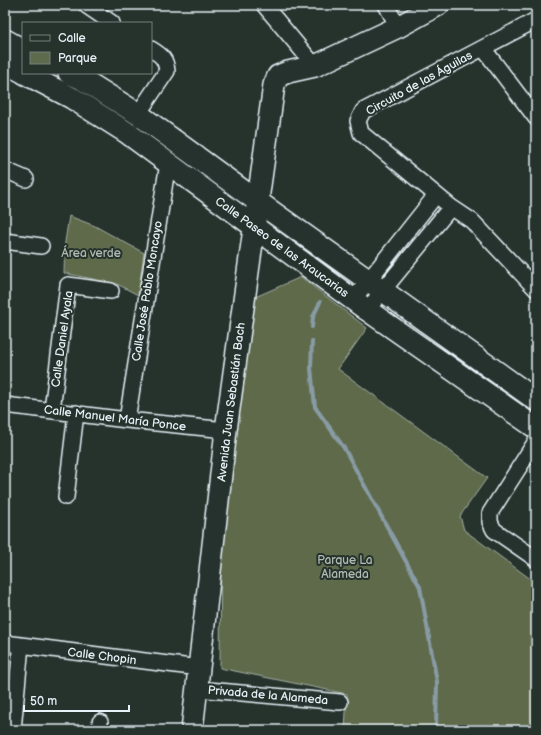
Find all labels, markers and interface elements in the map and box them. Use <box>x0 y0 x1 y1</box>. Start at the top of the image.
legend <box>22 22 152 74</box>
text: Calle <box>58 31 86 46</box>
street label: Circuito de las Águilas <box>362 46 475 119</box>
text: Parque <box>58 51 97 66</box>
street label: Calle Paseo de las Araucarias <box>212 194 352 301</box>
street label: Calle José Pablo Moncayo <box>129 220 166 362</box>
park label: Área verde <box>61 244 121 261</box>
street label: Calle Daniel Ayala <box>48 290 77 388</box>
street label: Avenida Juan Sebastián Bach <box>214 321 249 483</box>
street label: Calle Manuel María Ponce <box>43 402 187 435</box>
park label: Parque La Alameda <box>317 553 373 582</box>
street label: Calle Chopin <box>67 645 138 668</box>
street label: Privada de la Alameda <box>207 683 329 708</box>
scale bar <box>24 687 129 713</box>
text: 50 m <box>30 694 57 709</box>

